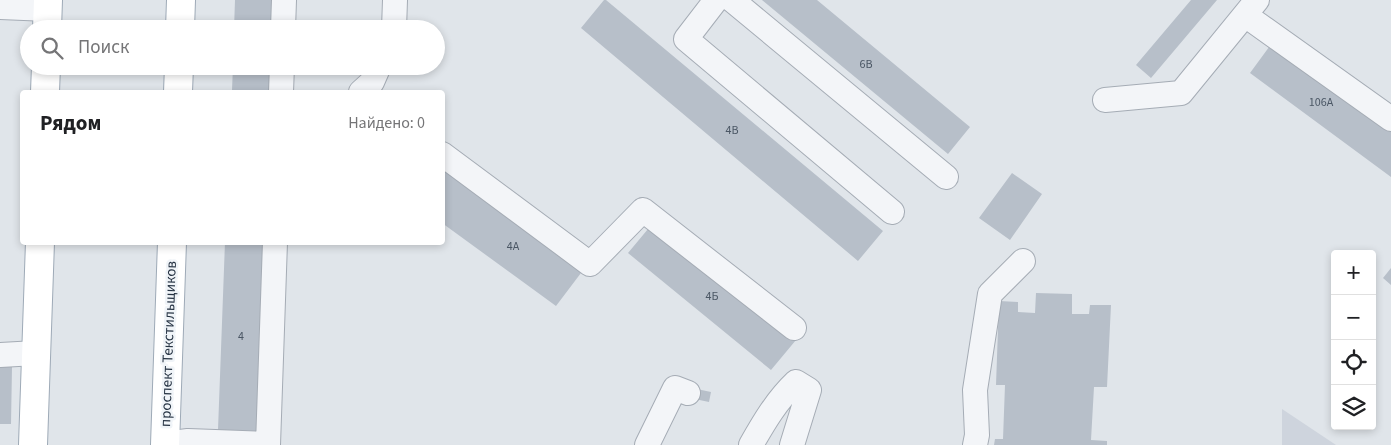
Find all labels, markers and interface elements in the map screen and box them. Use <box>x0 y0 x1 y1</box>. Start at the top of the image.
search box <box>20 20 445 75</box>
icon: search <box>38 34 66 62</box>
text: Поиск <box>78 34 129 61</box>
house number: 6В <box>859 56 873 73</box>
house number: 106А <box>1309 94 1334 111</box>
text: Рядом <box>40 108 101 138</box>
text: Найдено: 0 <box>348 112 425 134</box>
house number: 4В <box>725 122 739 139</box>
house number: 4А <box>507 238 520 255</box>
map controls <box>1331 250 1376 430</box>
button: + <box>1331 250 1376 295</box>
street label: проспект Текстильщиков <box>155 260 182 427</box>
house number: 4Б <box>706 288 718 305</box>
button: − <box>1331 295 1376 340</box>
house number: 4 <box>238 328 244 345</box>
button: locate <box>1331 340 1376 385</box>
button: layers <box>1331 385 1376 430</box>

